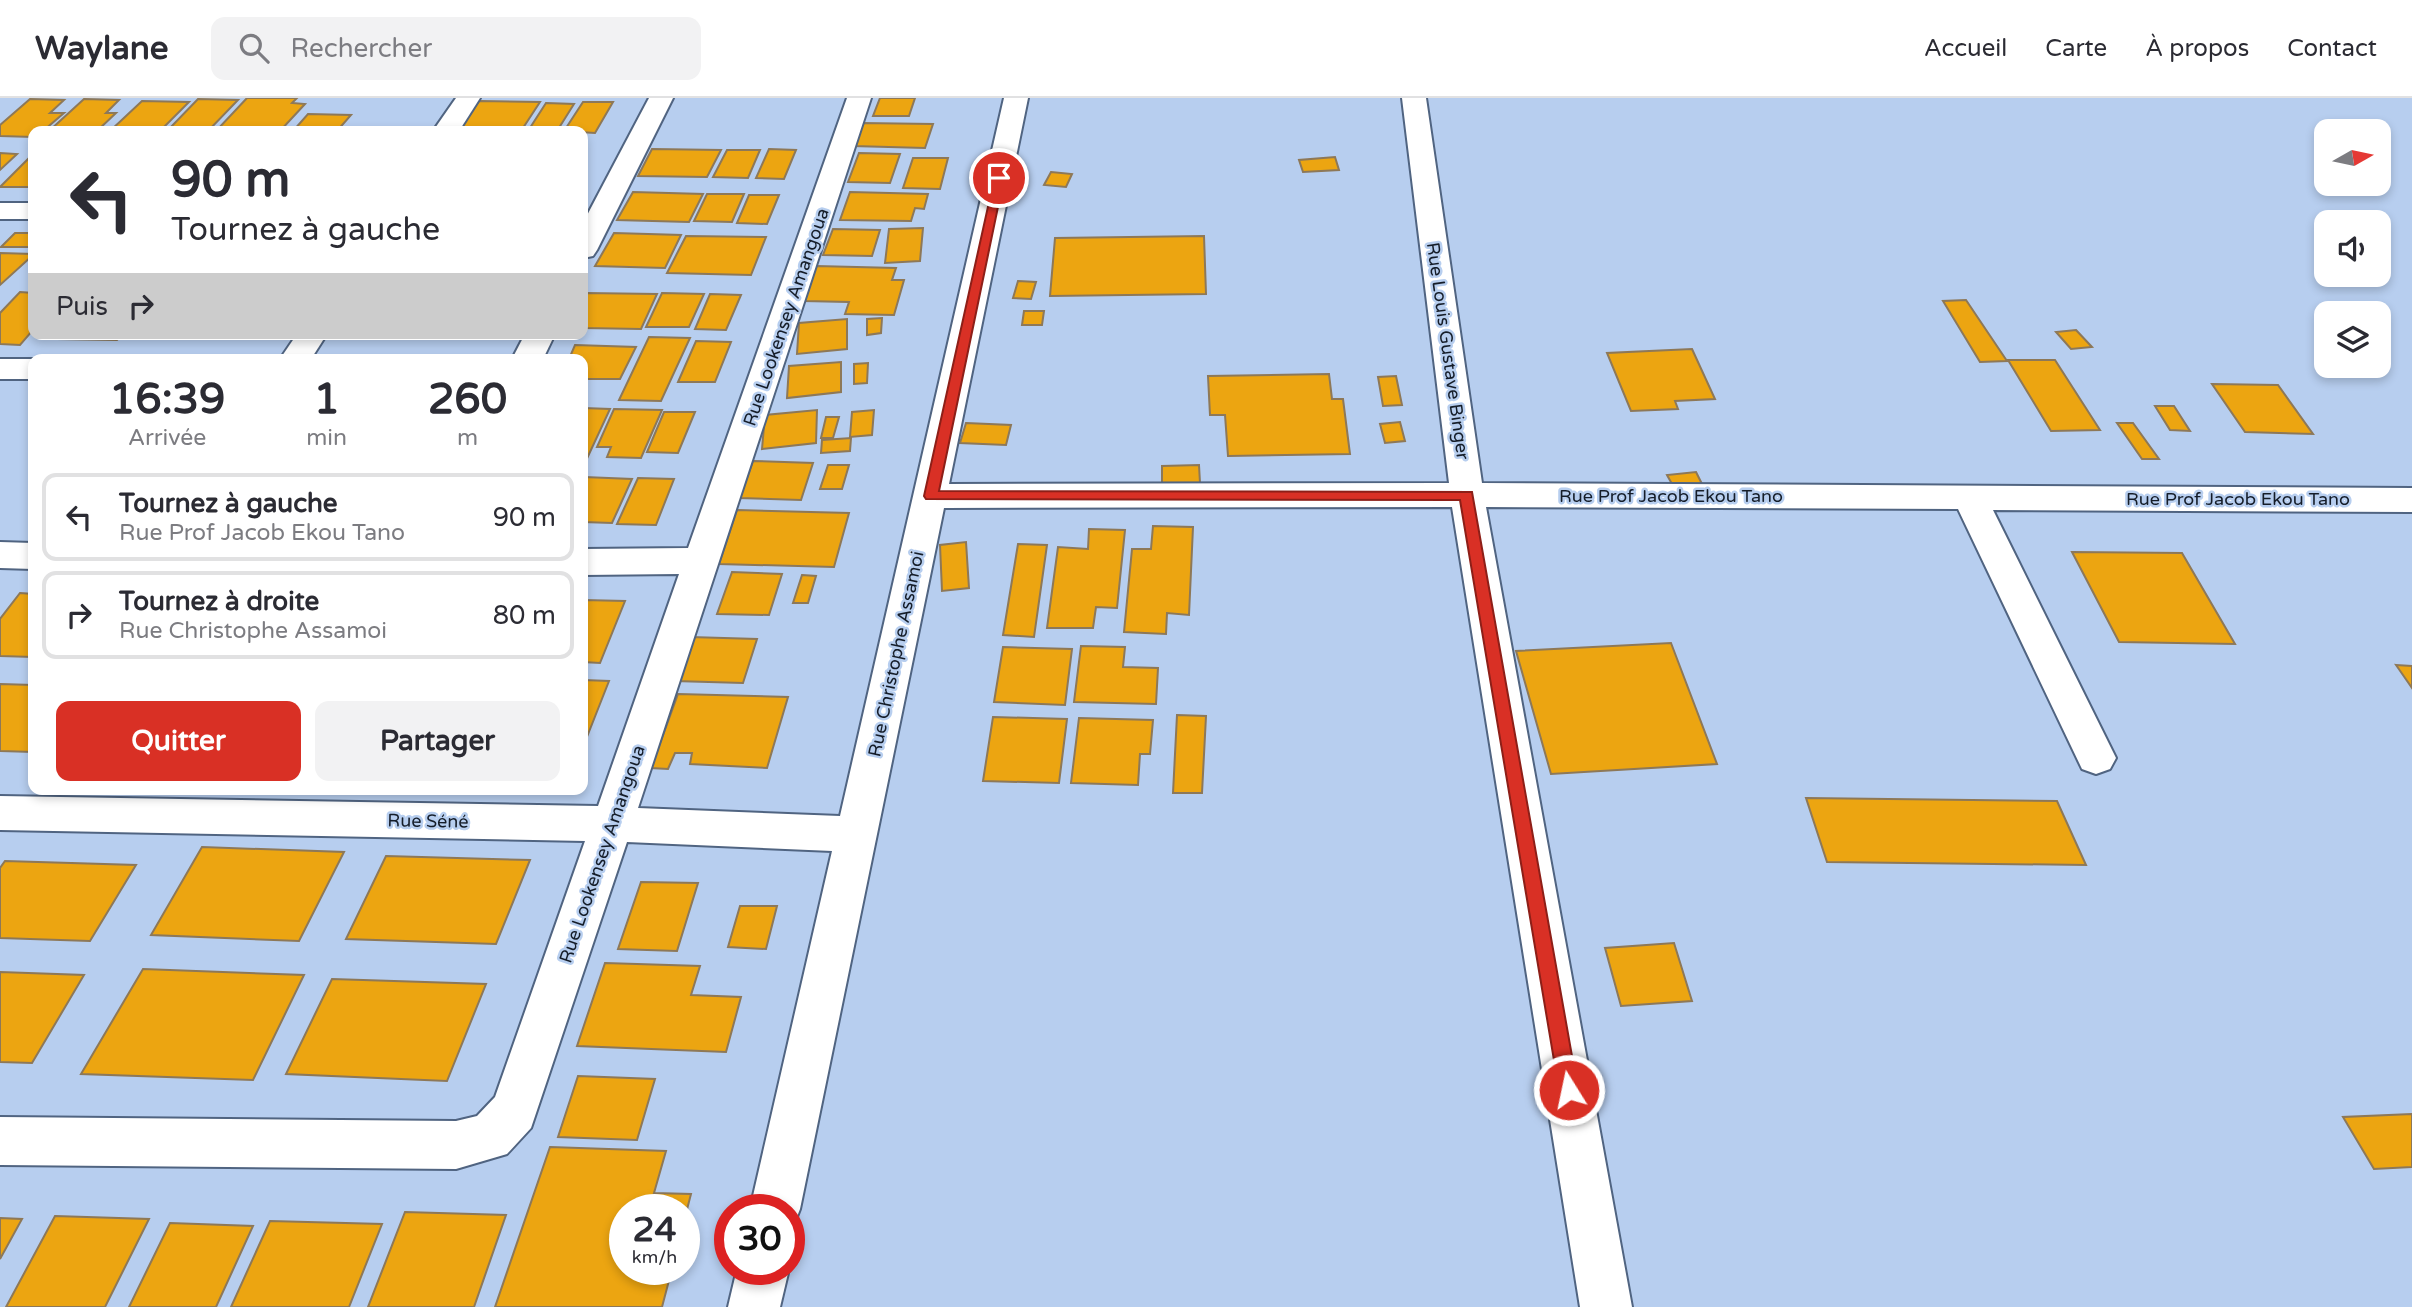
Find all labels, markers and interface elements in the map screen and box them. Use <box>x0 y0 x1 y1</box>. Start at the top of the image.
search box <box>211 17 701 80</box>
text: Waylane <box>35 29 169 68</box>
icon: search <box>235 29 273 67</box>
text: Rechercher <box>291 33 432 64</box>
text: Accueil <box>1924 34 2007 63</box>
text: Carte <box>2045 34 2107 63</box>
text: À propos <box>2145 34 2249 63</box>
text: Contact <box>2287 34 2377 63</box>
north arrow <box>2314 119 2390 196</box>
map controls <box>2314 119 2391 378</box>
pin <box>969 148 1029 208</box>
text: 90 m <box>171 151 290 210</box>
icon: left <box>56 154 147 245</box>
icon: arrive <box>980 159 1018 197</box>
street label: Rue Lookensey Amangoua <box>738 205 834 429</box>
button: sound <box>2314 210 2391 287</box>
text: Tournez à gauche <box>171 211 440 249</box>
street label: Rue Louis Gustave Binger <box>1422 241 1474 461</box>
icon: right <box>122 287 160 325</box>
text: Puis <box>56 291 108 322</box>
button: layers <box>2314 301 2391 378</box>
text: 16:39 <box>109 374 225 425</box>
text: 1 <box>313 374 340 425</box>
text: 260 <box>428 374 507 425</box>
text: Arrivée <box>128 424 206 452</box>
text: min <box>306 424 347 452</box>
text: m <box>457 424 478 452</box>
street label: Rue Prof Jacob Ekou Tano <box>1559 485 1783 507</box>
text: Tournez à gauche <box>119 488 338 519</box>
street label: Rue Prof Jacob Ekou Tano <box>2126 488 2350 510</box>
icon: left <box>60 498 98 536</box>
text: 90 m <box>493 502 556 533</box>
text: Rue Prof Jacob Ekou Tano <box>119 519 405 547</box>
street label: Rue Christophe Assamoi <box>863 549 929 759</box>
text: Tournez à droite <box>119 586 319 617</box>
icon: right <box>60 596 98 634</box>
text: 80 m <box>493 600 556 631</box>
text: Rue Christophe Assamoi <box>119 617 387 645</box>
button: Quitter <box>56 701 301 781</box>
button: Partager <box>315 701 560 781</box>
street label: Rue Lookensey Amangoua <box>554 742 650 966</box>
street label: Rue Séné <box>387 809 469 833</box>
position arrow <box>1532 1053 1606 1127</box>
speed limit sign: 30 <box>714 1194 805 1285</box>
text: 24 <box>633 1209 676 1251</box>
text: km/h <box>632 1246 677 1268</box>

